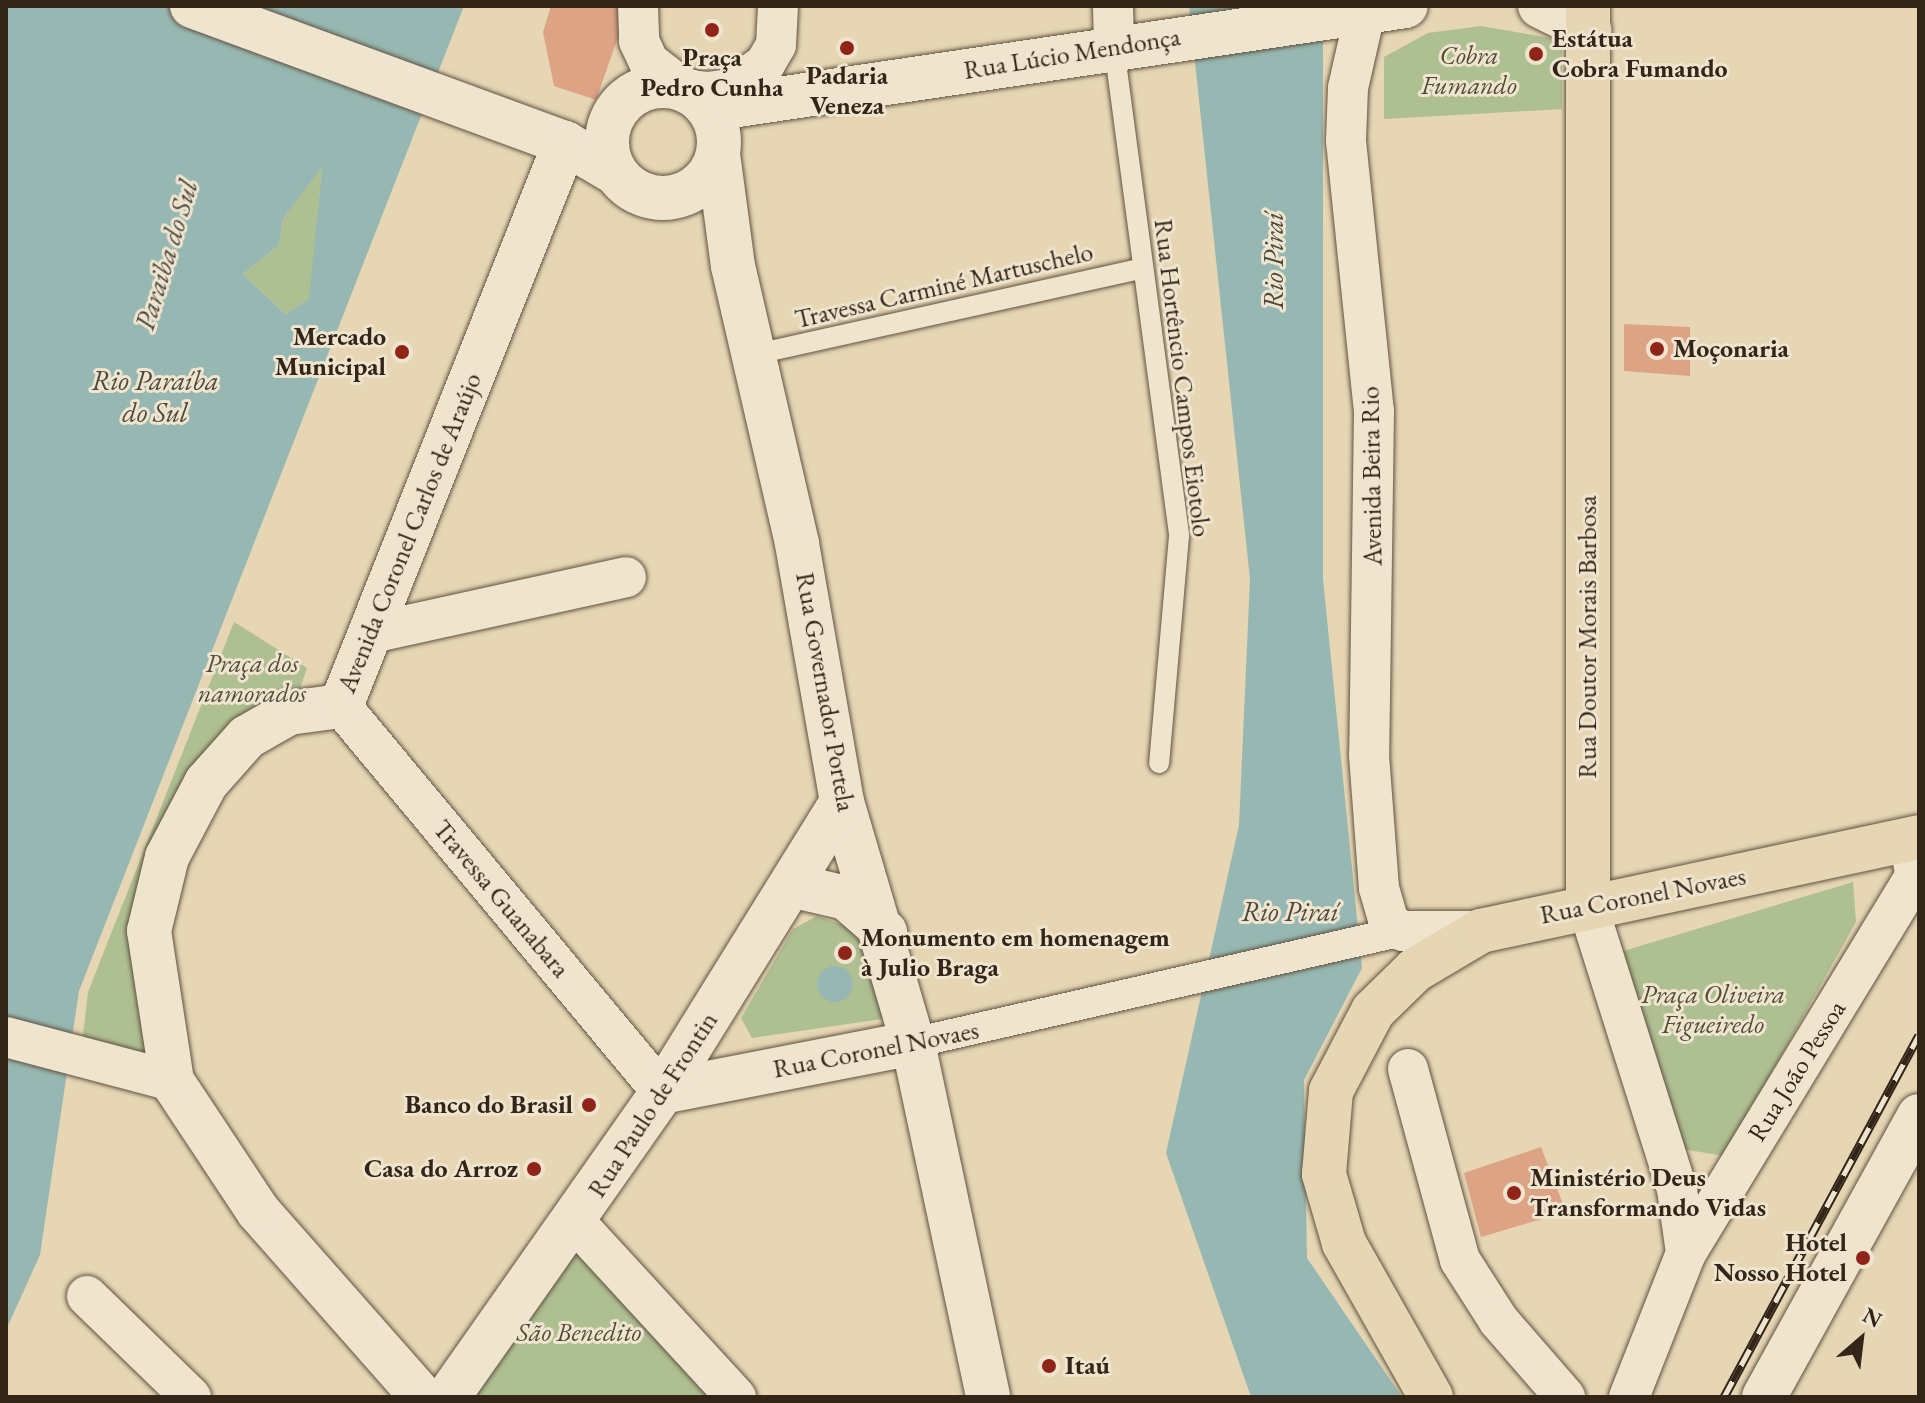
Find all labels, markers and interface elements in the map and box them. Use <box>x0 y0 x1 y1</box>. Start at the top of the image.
marker: Praça Pedro Cunha <box>703 21 721 39</box>
street label: Rua Lúcio Mendonça <box>961 21 1183 87</box>
place label: Estátua Cobra Fumando <box>1552 23 1727 84</box>
marker: Padaria Veneza <box>838 39 856 57</box>
park label: Cobra Fumando <box>1421 40 1517 102</box>
place label: Praça Pedro Cunha <box>641 42 783 104</box>
marker: Estátua Cobra Fumando <box>1527 45 1545 63</box>
place label: Padaria Veneza <box>806 60 888 122</box>
water label: Paraiba do Sul <box>127 176 205 334</box>
water label: Rio Piraí <box>1256 212 1290 310</box>
street label: Rua Hortêncio Campos Eiotolo <box>1147 217 1217 539</box>
street label: Travessa Carminé Martuschelo <box>792 236 1096 336</box>
place label: Mercado Municipal <box>275 321 386 382</box>
place label: Moçonaria <box>1673 333 1789 365</box>
marker: Moçonaria <box>1648 340 1666 358</box>
marker: Mercado Municipal <box>393 343 411 361</box>
water label: Rio Paraíba do Sul <box>91 363 219 429</box>
street label: Avenida Coronel Carlos de Araújo <box>331 368 489 698</box>
street label: Avenida Beira Rio <box>1355 386 1389 566</box>
street label: Rua Doutor Morais Barbosa <box>1572 495 1604 779</box>
street label: Rua Governador Portela <box>789 570 861 814</box>
park label: Praça dos namorados <box>198 648 306 710</box>
street label: Travessa Guanabara <box>426 814 576 984</box>
street label: Rua Coronel Novaes <box>1537 861 1749 931</box>
water label: Rio Piraí <box>1241 894 1339 928</box>
place label: Monumento em homenagem à Julio Braga <box>861 922 1170 984</box>
marker: Monumento em homenagem à Julio Braga <box>836 944 854 962</box>
park label: Praça Oliveira Figueiredo <box>1641 979 1785 1040</box>
street label: Rua João Pessoa <box>1741 995 1853 1147</box>
street label: Rua Paulo de Frontin <box>581 1007 725 1203</box>
street label: Rua Coronel Novaes <box>770 1015 982 1085</box>
place label: Banco do Brasil <box>405 1089 573 1121</box>
marker: Banco do Brasil <box>580 1096 598 1114</box>
place label: Casa do Arroz <box>364 1153 518 1185</box>
marker: Casa do Arroz <box>525 1160 543 1178</box>
place label: Ministério Deus Transformando Vidas <box>1530 1162 1766 1224</box>
marker: Ministério Deus Transformando Vidas <box>1505 1184 1523 1202</box>
place label: Hotel Nosso Hotel <box>1714 1227 1847 1288</box>
marker: Hotel Nosso Hotel <box>1854 1249 1872 1267</box>
north arrow <box>1821 1299 1901 1379</box>
text: N <box>1858 1300 1887 1334</box>
park label: São Benedito <box>517 1317 641 1349</box>
place label: Itaú <box>1065 1350 1110 1382</box>
marker: Itaú <box>1040 1357 1058 1375</box>

